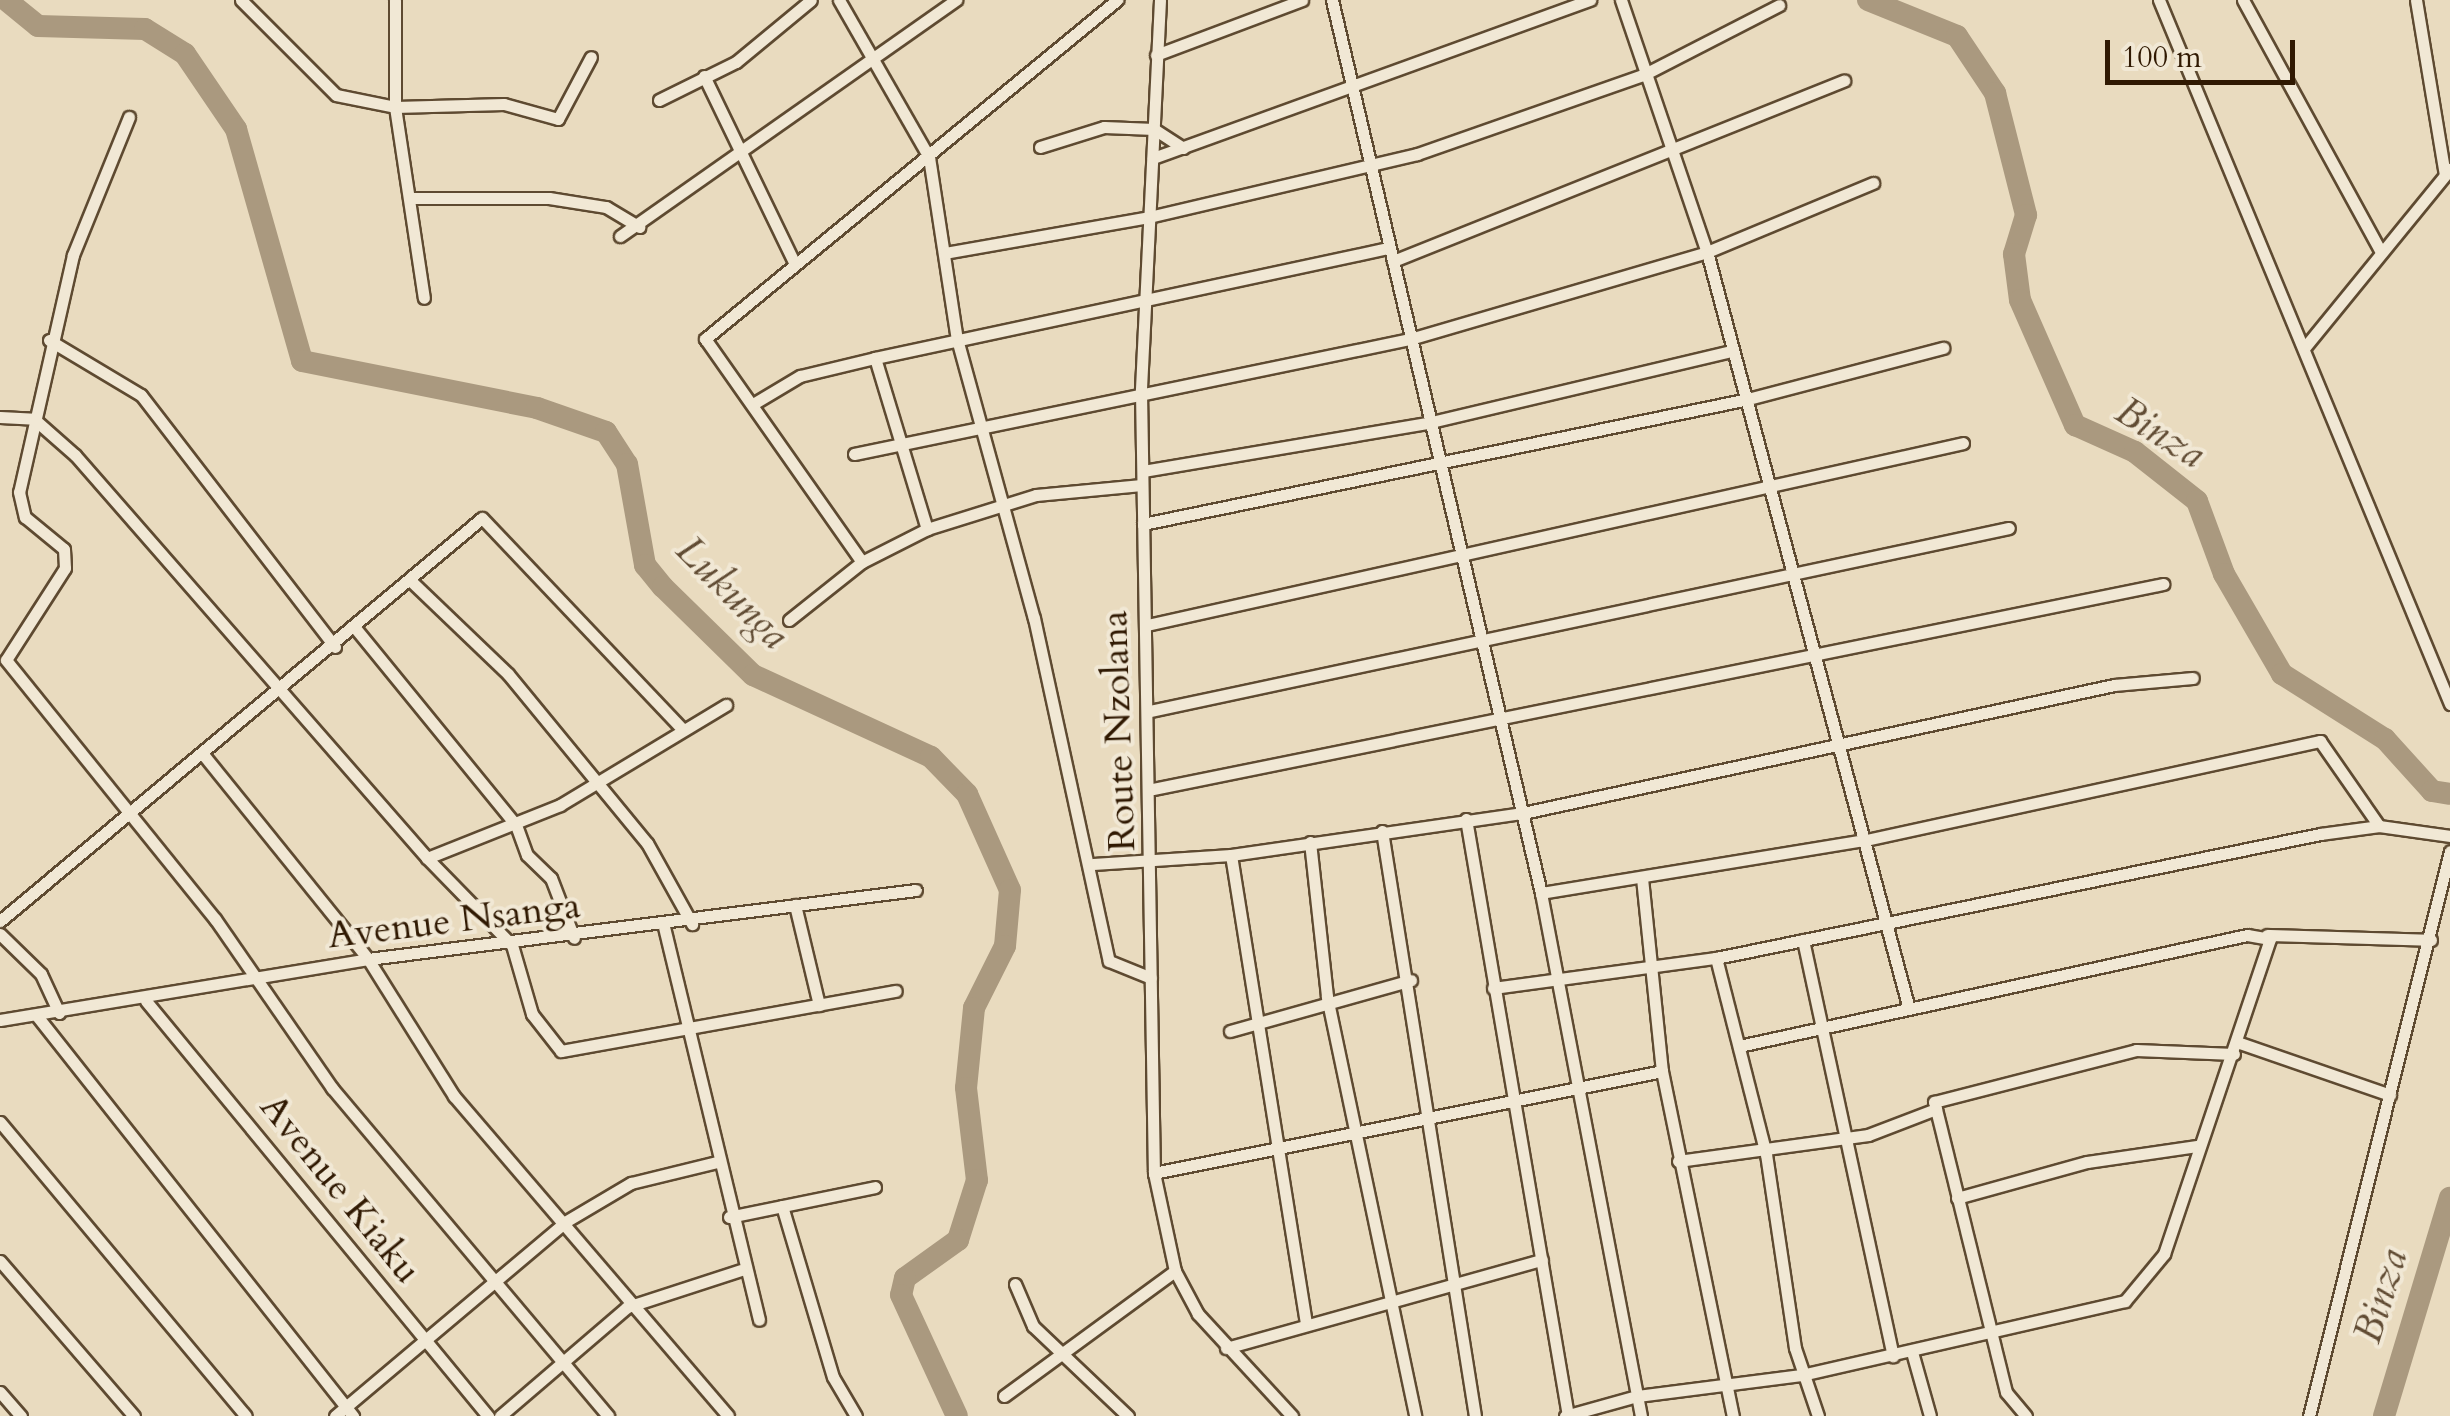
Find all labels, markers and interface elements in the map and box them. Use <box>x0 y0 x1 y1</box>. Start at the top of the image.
scale bar <box>2110 20 2300 82</box>
text: 100 m <box>2122 37 2202 78</box>
water label: Binza <box>2107 387 2213 479</box>
water label: Lukunga <box>666 527 798 659</box>
street label: Route Nzolana <box>1092 610 1146 852</box>
street label: Avenue Nsanga <box>325 883 583 959</box>
street label: Avenue Kiaku <box>250 1085 430 1293</box>
water label: Binza <box>2344 1243 2418 1349</box>

